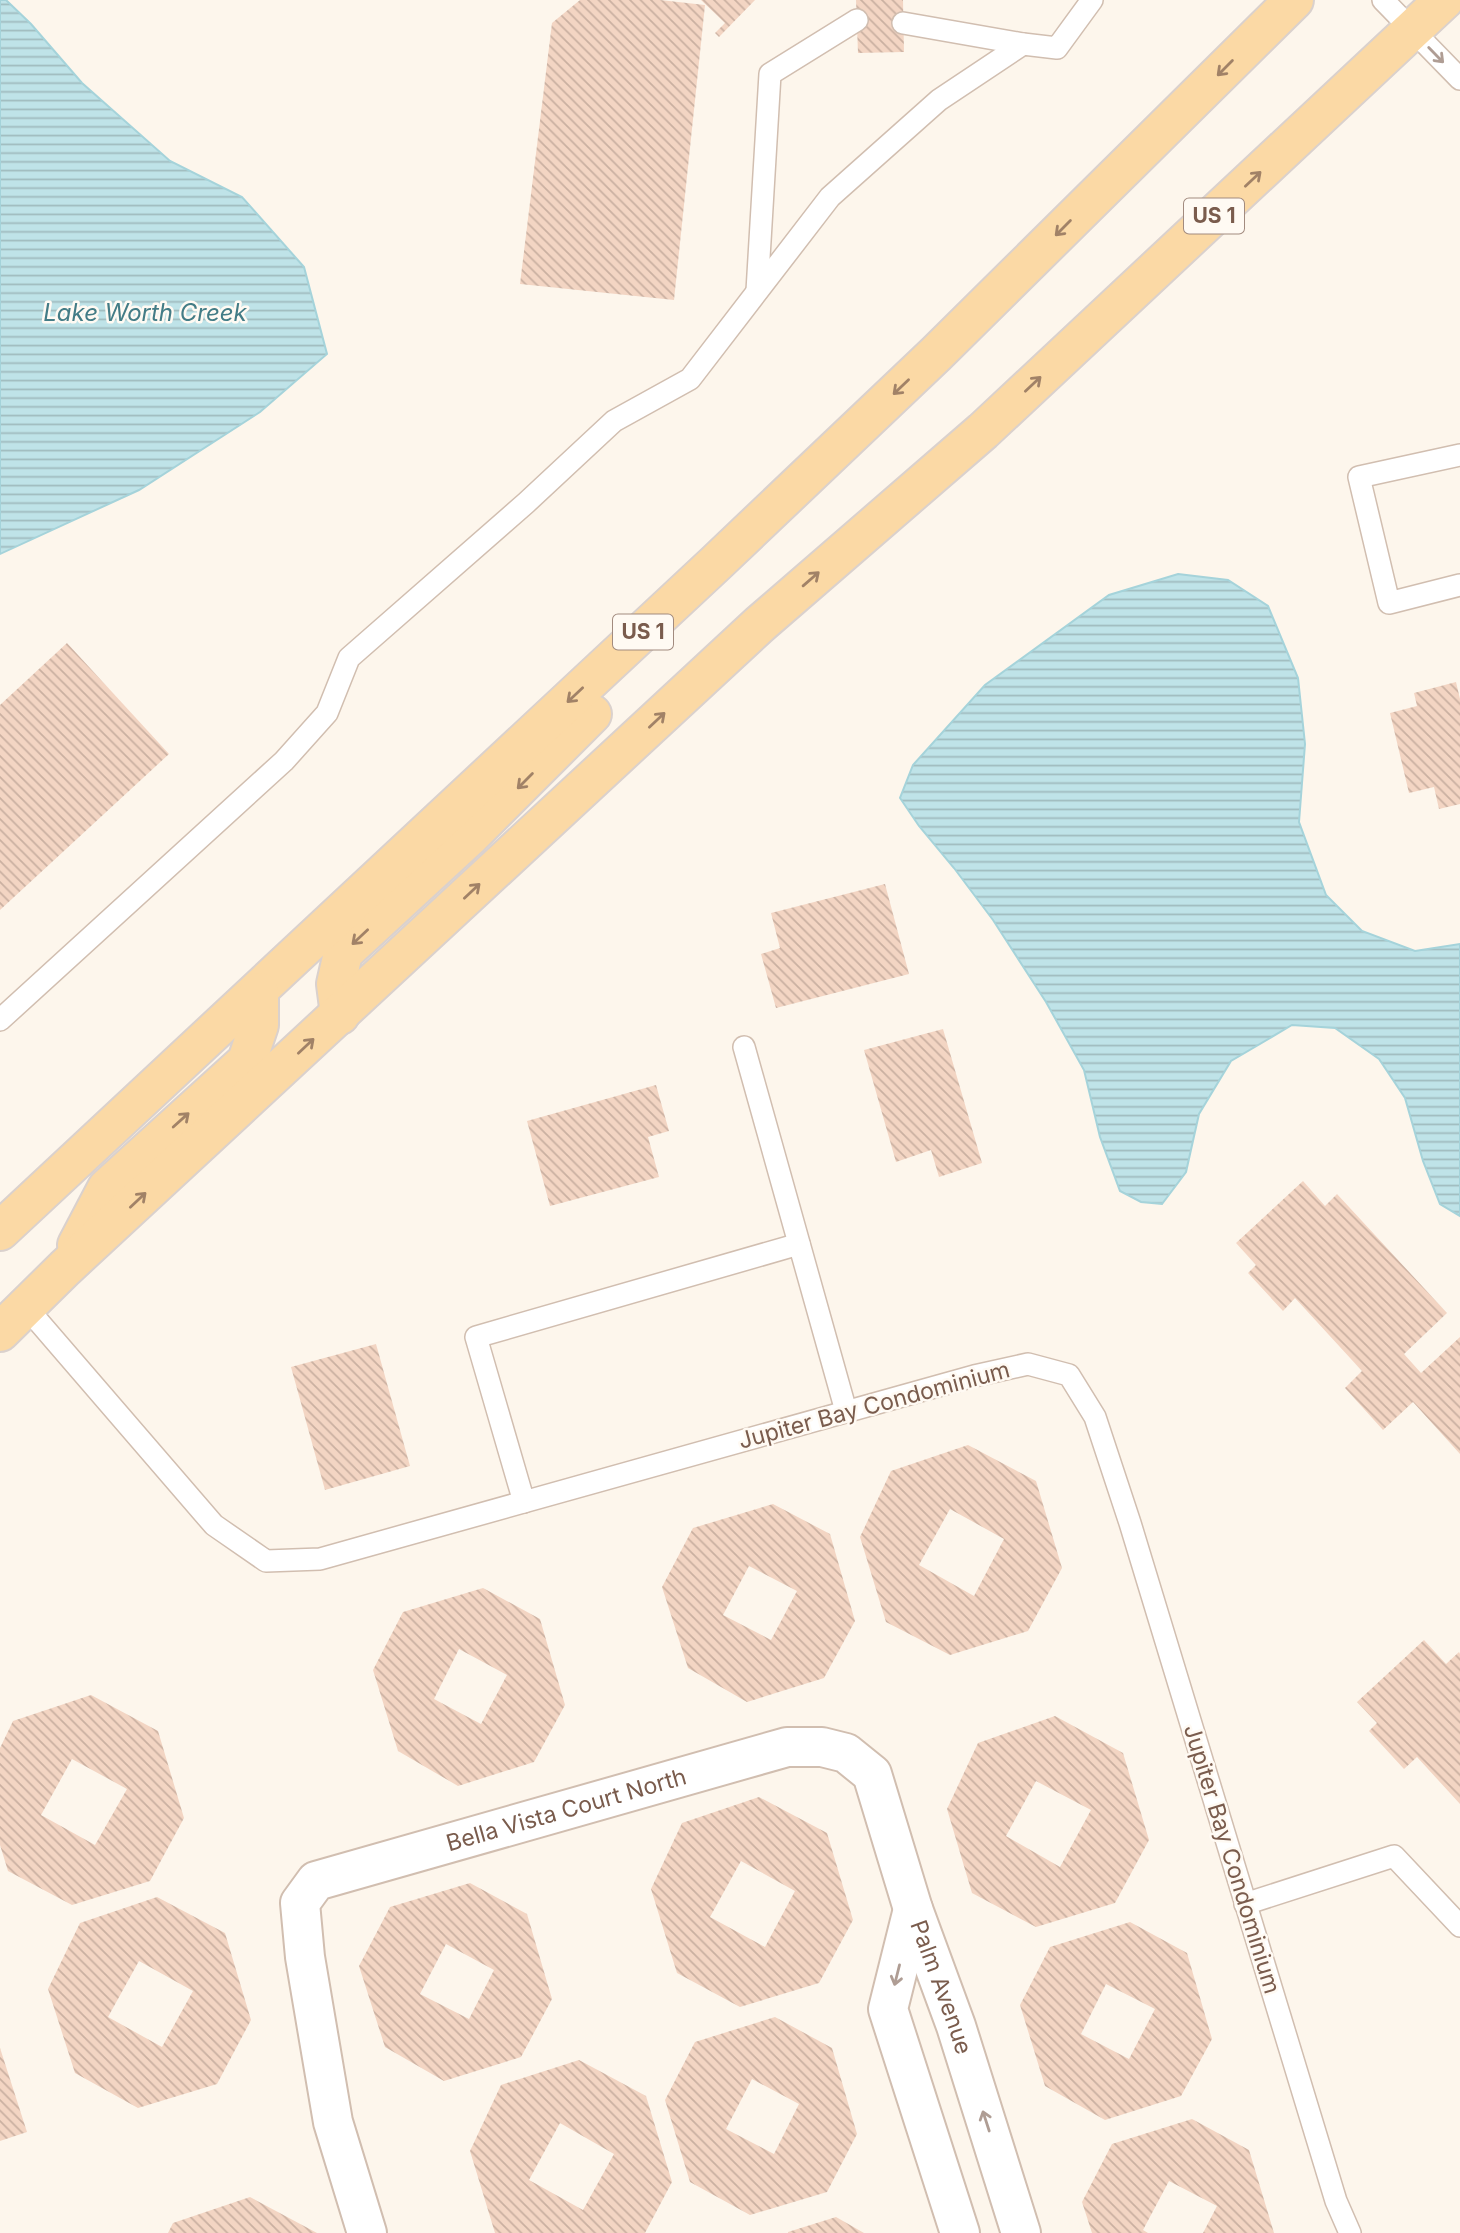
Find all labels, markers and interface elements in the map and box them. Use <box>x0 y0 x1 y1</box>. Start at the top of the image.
one-way arrow <box>1428 46 1445 63</box>
one-way arrow <box>1217 59 1234 76</box>
one-way arrow <box>1244 171 1262 187</box>
road number: US 1 <box>1184 198 1244 234</box>
one-way arrow <box>1055 219 1072 236</box>
water label: Lake Worth Creek <box>43 298 248 327</box>
one-way arrow <box>1024 376 1041 393</box>
one-way arrow <box>892 379 910 395</box>
one-way arrow <box>802 571 820 587</box>
road number: US 1 <box>613 614 673 650</box>
one-way arrow <box>567 686 584 703</box>
one-way arrow <box>648 711 665 728</box>
one-way arrow <box>517 772 534 789</box>
one-way arrow <box>463 883 480 900</box>
one-way arrow <box>352 929 369 946</box>
one-way arrow <box>297 1038 314 1055</box>
one-way arrow <box>172 1112 189 1129</box>
one-way arrow <box>129 1192 146 1209</box>
street label: Jupiter Bay Condominium <box>735 1355 1013 1455</box>
street label: Jupiter Bay Condominium <box>1178 1721 1286 1997</box>
street label: Bella Vista Court North <box>443 1762 689 1857</box>
street label: Palm Avenue <box>904 1916 978 2058</box>
one-way arrow <box>889 1963 903 1986</box>
one-way arrow <box>979 2111 991 2133</box>

